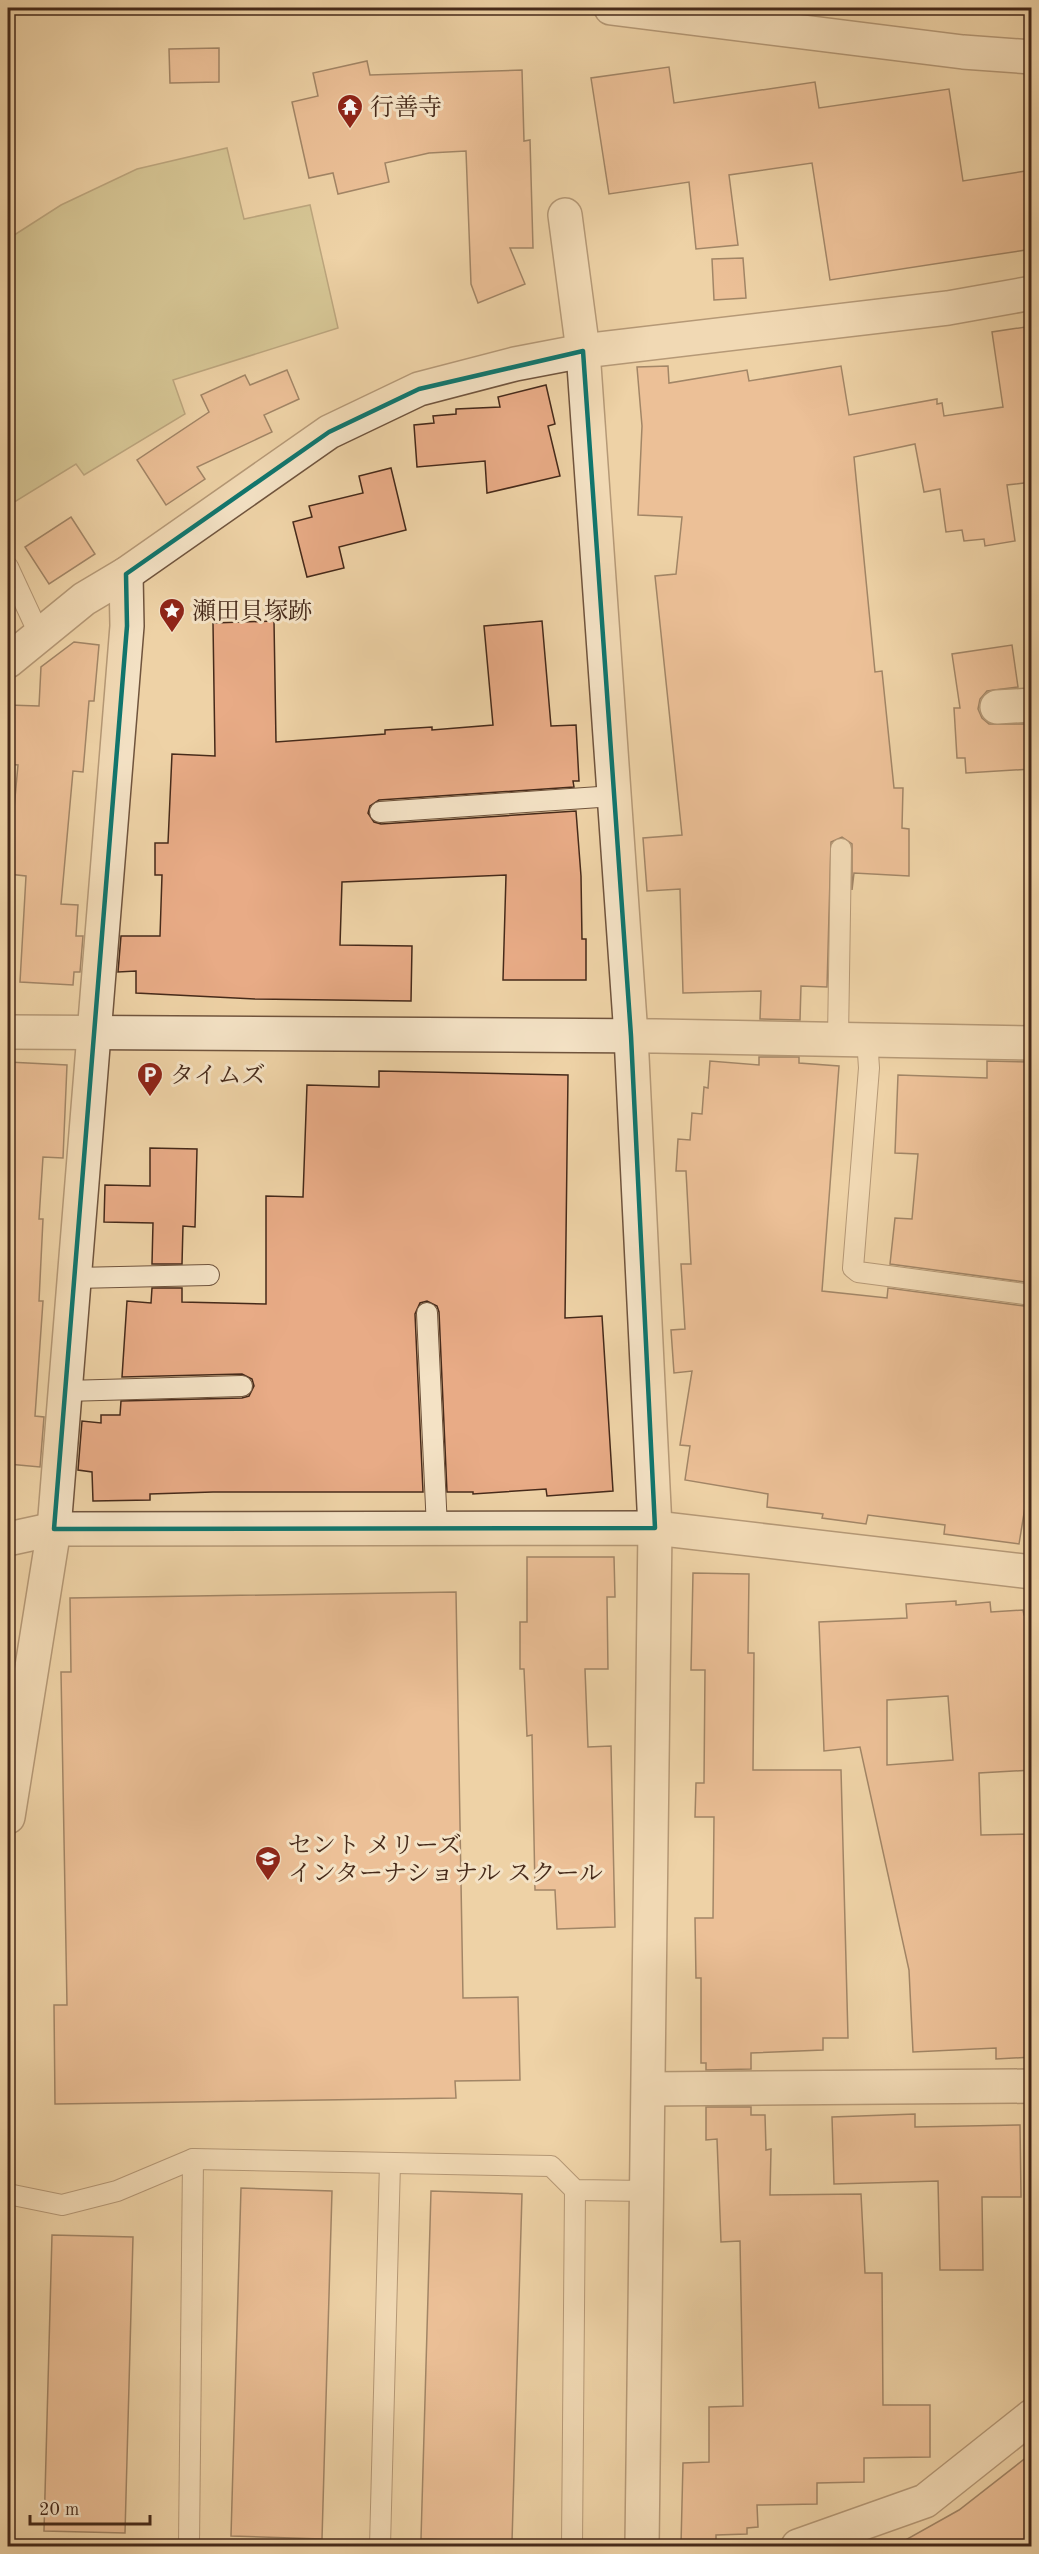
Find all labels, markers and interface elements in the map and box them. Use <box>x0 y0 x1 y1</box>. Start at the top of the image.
temple icon: 行善寺 <box>335 92 365 130</box>
place label: 行善寺 <box>370 94 442 121</box>
place icon: 瀬田貝塚跡 <box>157 596 187 634</box>
place label: 瀬田貝塚跡 <box>192 598 312 625</box>
parking icon: タイムズ <box>135 1060 165 1098</box>
place label: タイムズ <box>170 1063 266 1089</box>
place label: セント メリーズ インターナショナル スクール <box>288 1833 603 1887</box>
school or university icon: セント メリーズ インターナショナル スクール <box>253 1844 283 1882</box>
scale bar <box>30 2488 150 2526</box>
text: 20 m <box>39 2501 79 2519</box>

